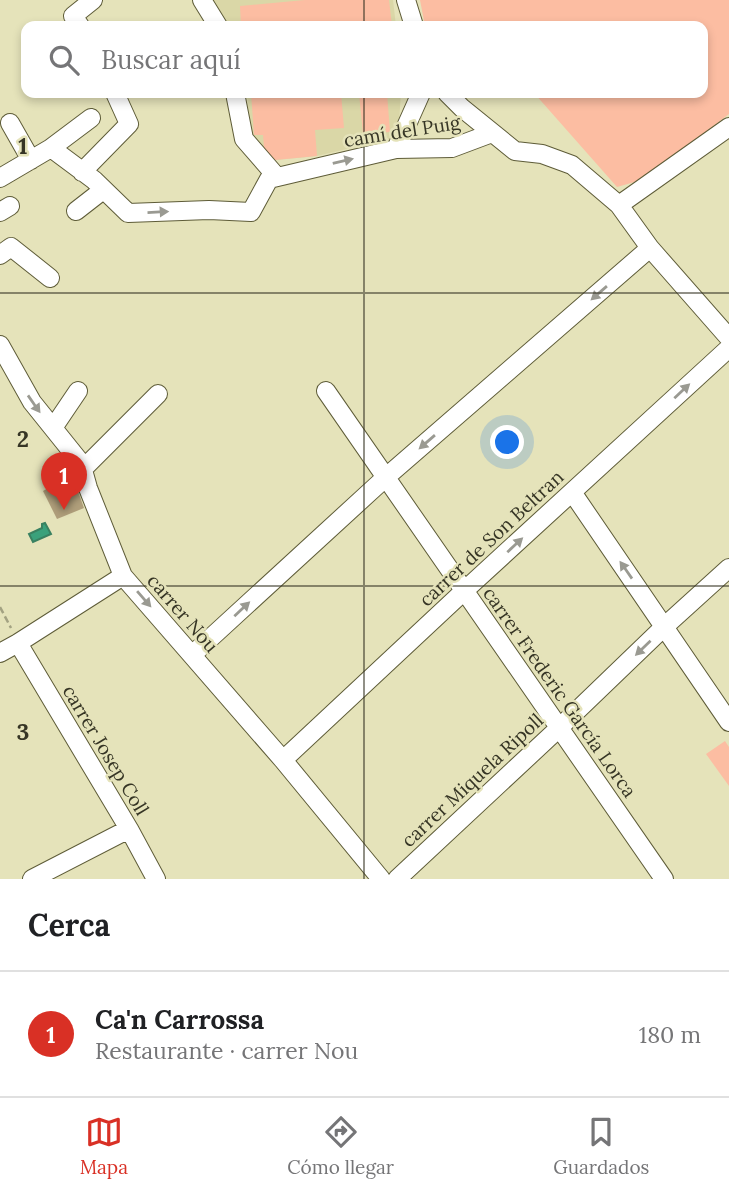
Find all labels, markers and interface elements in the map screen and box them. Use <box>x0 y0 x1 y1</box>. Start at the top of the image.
search box <box>21 21 708 98</box>
icon: search <box>45 41 83 79</box>
text: Buscar aquí <box>101 43 241 76</box>
street label: camí del Puig <box>342 110 462 152</box>
text: 1 <box>18 131 28 160</box>
one-way arrow <box>332 156 354 167</box>
one-way arrow <box>147 206 169 217</box>
one-way arrow <box>590 285 608 301</box>
one-way arrow <box>673 383 691 399</box>
one-way arrow <box>27 395 41 413</box>
text: 2 <box>17 424 29 453</box>
your location <box>490 425 524 459</box>
one-way arrow <box>418 434 435 449</box>
pin: 1 <box>41 452 87 510</box>
street label: carrer de Son Beltran <box>414 465 568 611</box>
one-way arrow <box>506 537 524 553</box>
one-way arrow <box>619 561 633 579</box>
street label: carrer Nou <box>142 569 224 657</box>
street label: carrer Frederic García Lorca <box>478 582 642 802</box>
one-way arrow <box>135 591 151 608</box>
one-way arrow <box>233 601 251 617</box>
one-way arrow <box>635 639 652 655</box>
street label: carrer Josep Coll <box>58 680 154 820</box>
street label: carrer Miquela Ripoll <box>396 708 548 852</box>
text: 3 <box>17 717 29 746</box>
text: Cerca <box>28 906 110 944</box>
text: Ca'n Carrossa <box>95 1003 264 1036</box>
text: 1 <box>46 1020 56 1049</box>
text: 180 m <box>639 1020 701 1049</box>
text: Restaurante · carrer Nou <box>95 1036 358 1065</box>
tab: Mapa <box>80 1113 128 1179</box>
tab: Cómo llegar <box>287 1113 394 1179</box>
tab: Guardados <box>553 1113 649 1179</box>

